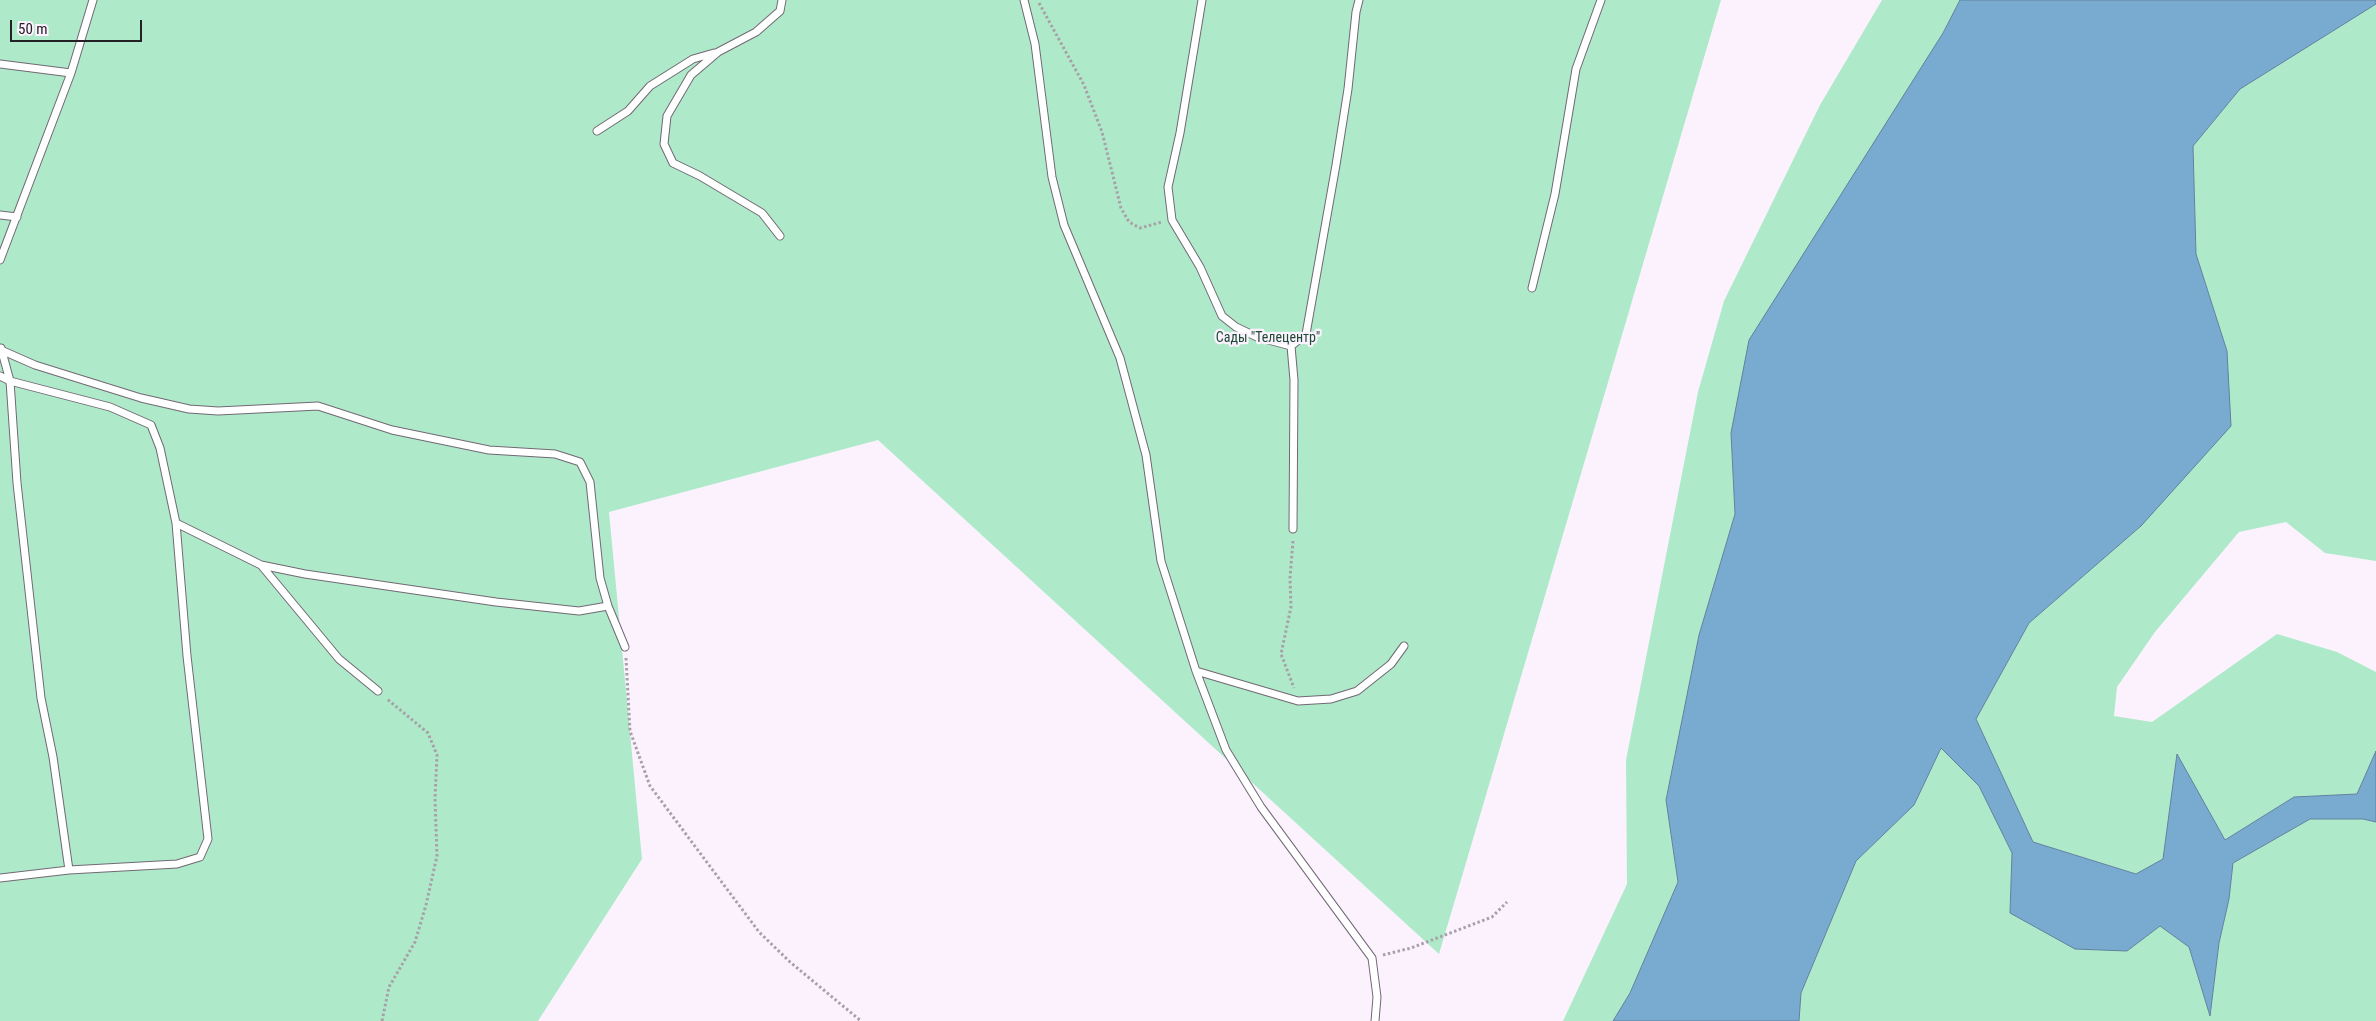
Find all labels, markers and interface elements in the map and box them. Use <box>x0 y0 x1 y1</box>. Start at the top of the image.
scale bar <box>12 10 145 42</box>
text: 50 m <box>18 20 48 38</box>
park label: Сады "Телецентр" <box>1216 330 1320 346</box>

